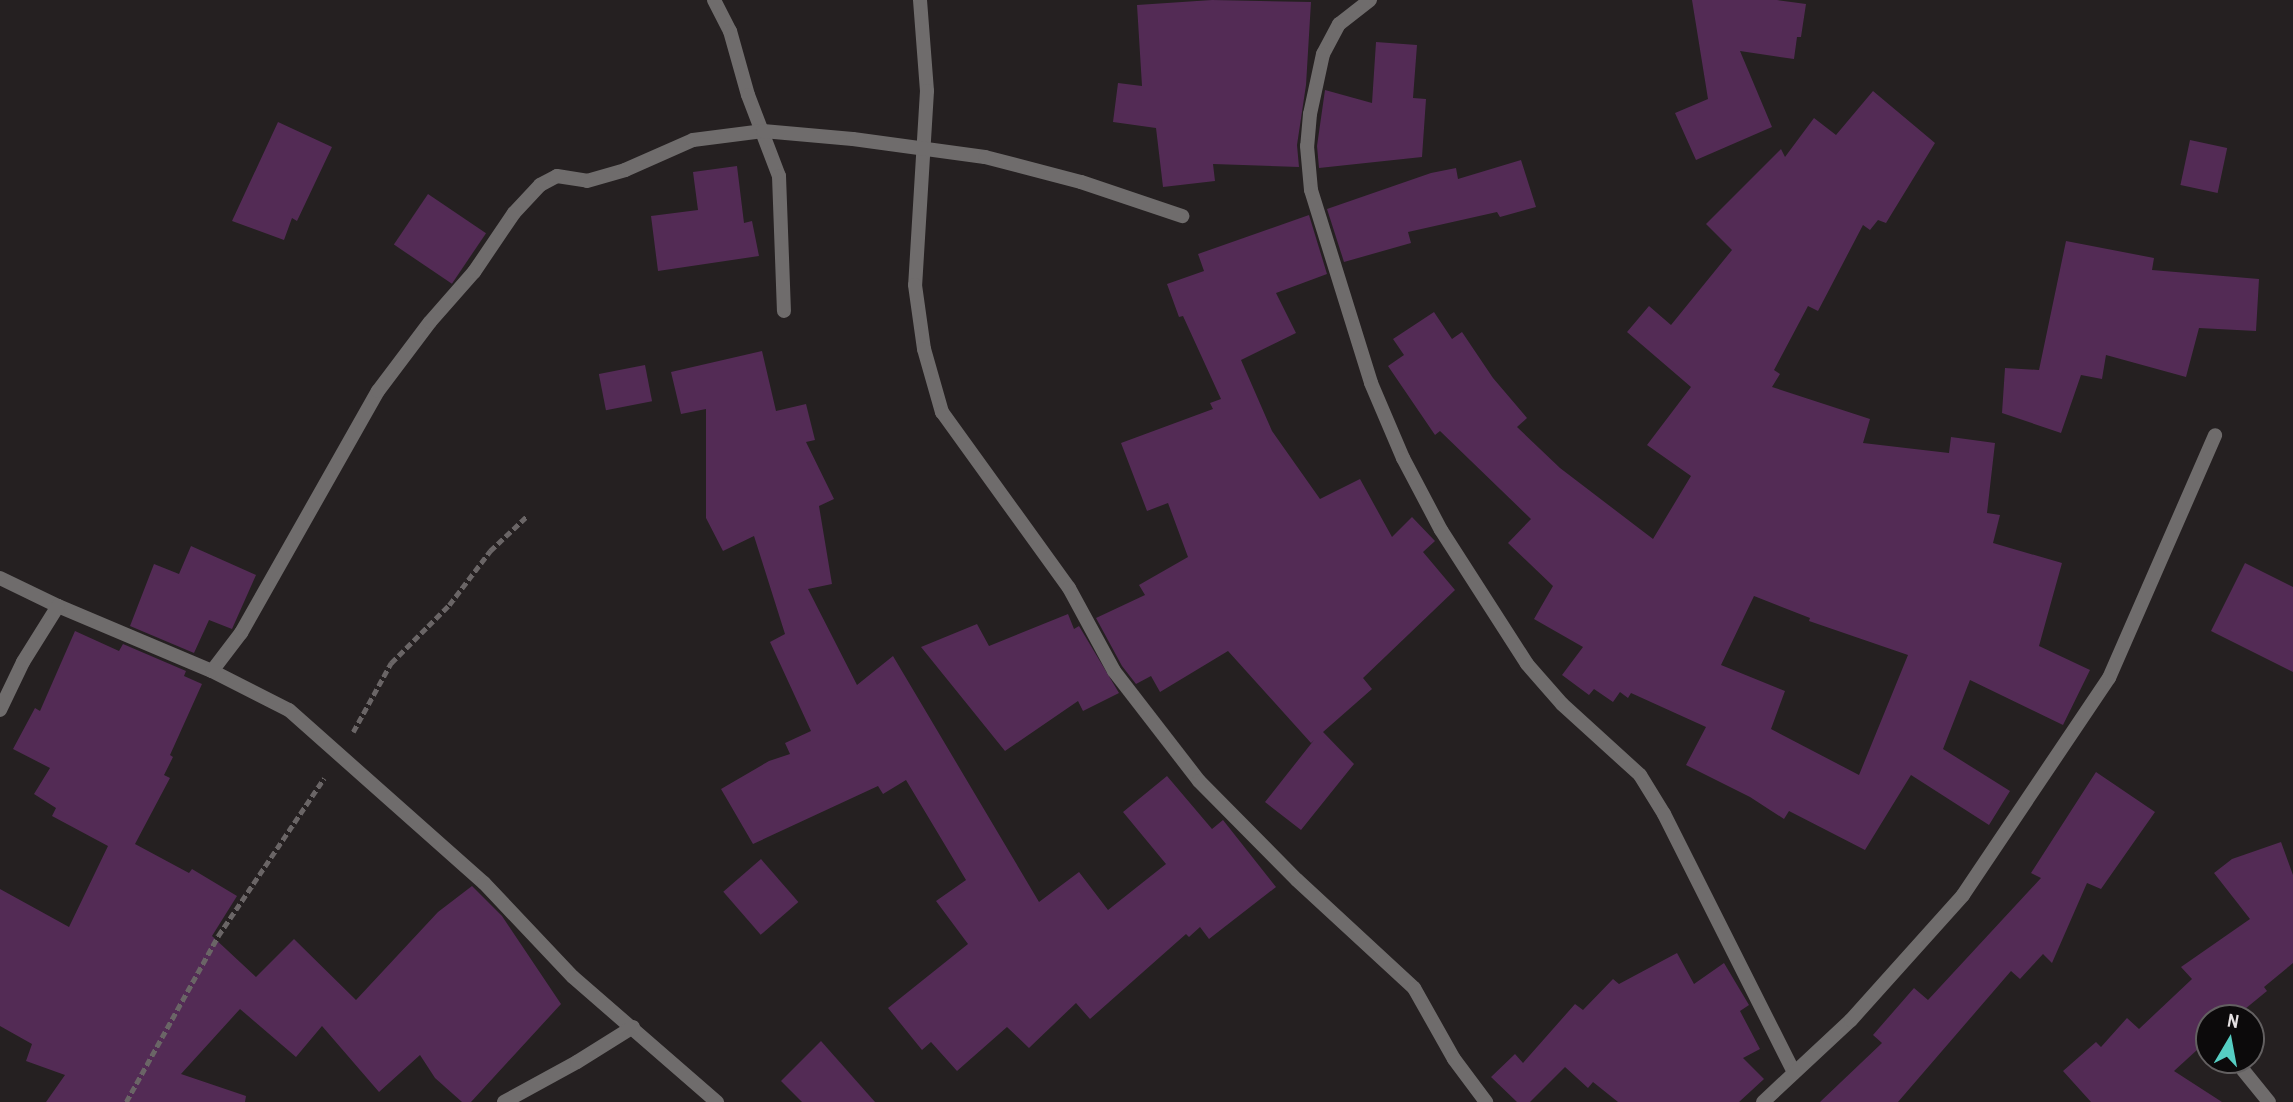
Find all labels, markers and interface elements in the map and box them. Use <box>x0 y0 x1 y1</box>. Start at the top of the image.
north arrow <box>2195 1004 2265 1074</box>
text: N <box>2226 1007 2241 1034</box>

